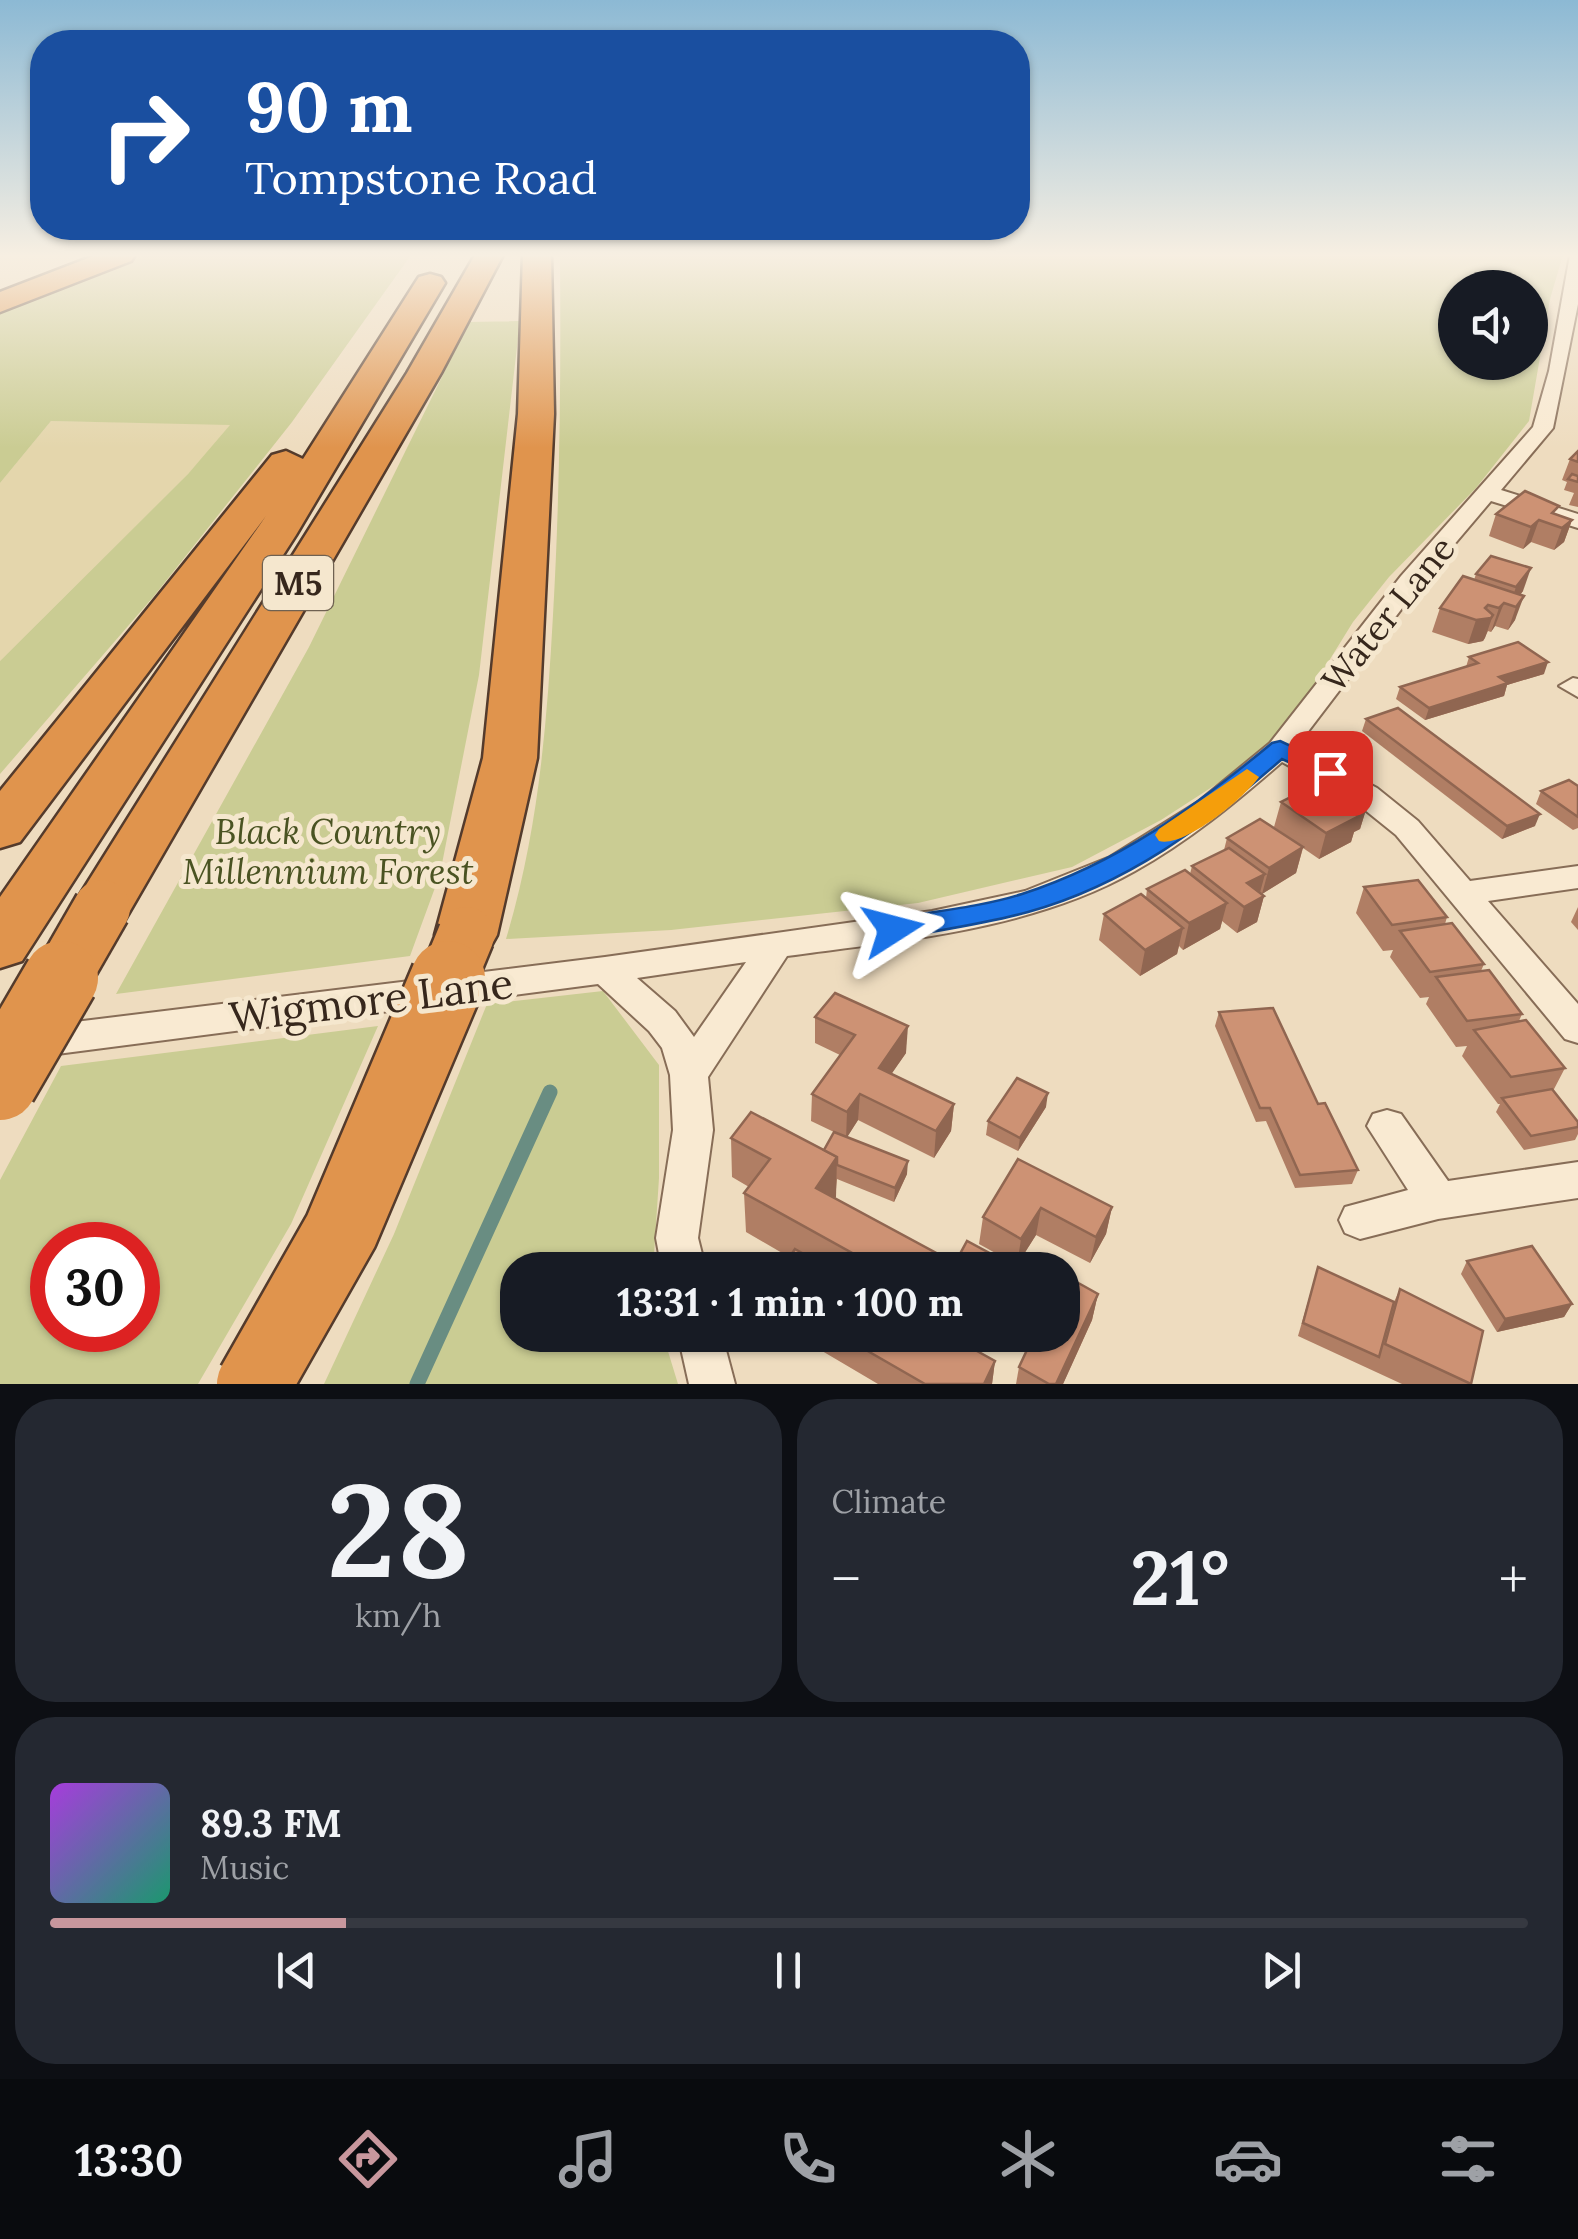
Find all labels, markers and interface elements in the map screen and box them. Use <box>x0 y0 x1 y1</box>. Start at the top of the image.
text: 90 m <box>245 62 413 151</box>
icon: right <box>80 70 210 200</box>
text: Tompstone Road <box>245 149 598 206</box>
map controls <box>1438 270 1548 380</box>
button: sound <box>1438 270 1548 380</box>
street label: Water Lane <box>1312 527 1464 701</box>
road number: M5 <box>263 556 333 610</box>
pin <box>1288 731 1373 816</box>
icon: arrive <box>1303 746 1358 801</box>
park label: Black Country Millennium Forest <box>183 809 474 894</box>
position arrow <box>841 877 945 981</box>
street label: Wigmore Lane <box>226 956 516 1044</box>
speed limit sign: 30 <box>30 1222 160 1352</box>
text: 13:31 · 1 min · 100 m <box>617 1278 963 1326</box>
text: 28 <box>326 1446 470 1613</box>
text: Climate <box>832 1481 946 1522</box>
text: 21° <box>1130 1530 1229 1626</box>
text: − <box>832 1544 861 1614</box>
text: + <box>1499 1544 1528 1614</box>
text: km/h <box>355 1595 441 1636</box>
text: 89.3 FM <box>200 1799 342 1847</box>
text: Music <box>200 1847 289 1888</box>
icon: previous <box>269 1943 324 1998</box>
icon: pause <box>761 1943 816 1998</box>
icon: next <box>1254 1943 1309 1998</box>
icon: directions <box>333 2124 403 2194</box>
icon: music <box>553 2124 623 2194</box>
icon: phone <box>773 2124 843 2194</box>
icon: climate <box>993 2124 1063 2194</box>
icon: car <box>1213 2124 1283 2194</box>
icon: filters <box>1433 2124 1503 2194</box>
text: 13:30 <box>75 2131 184 2188</box>

